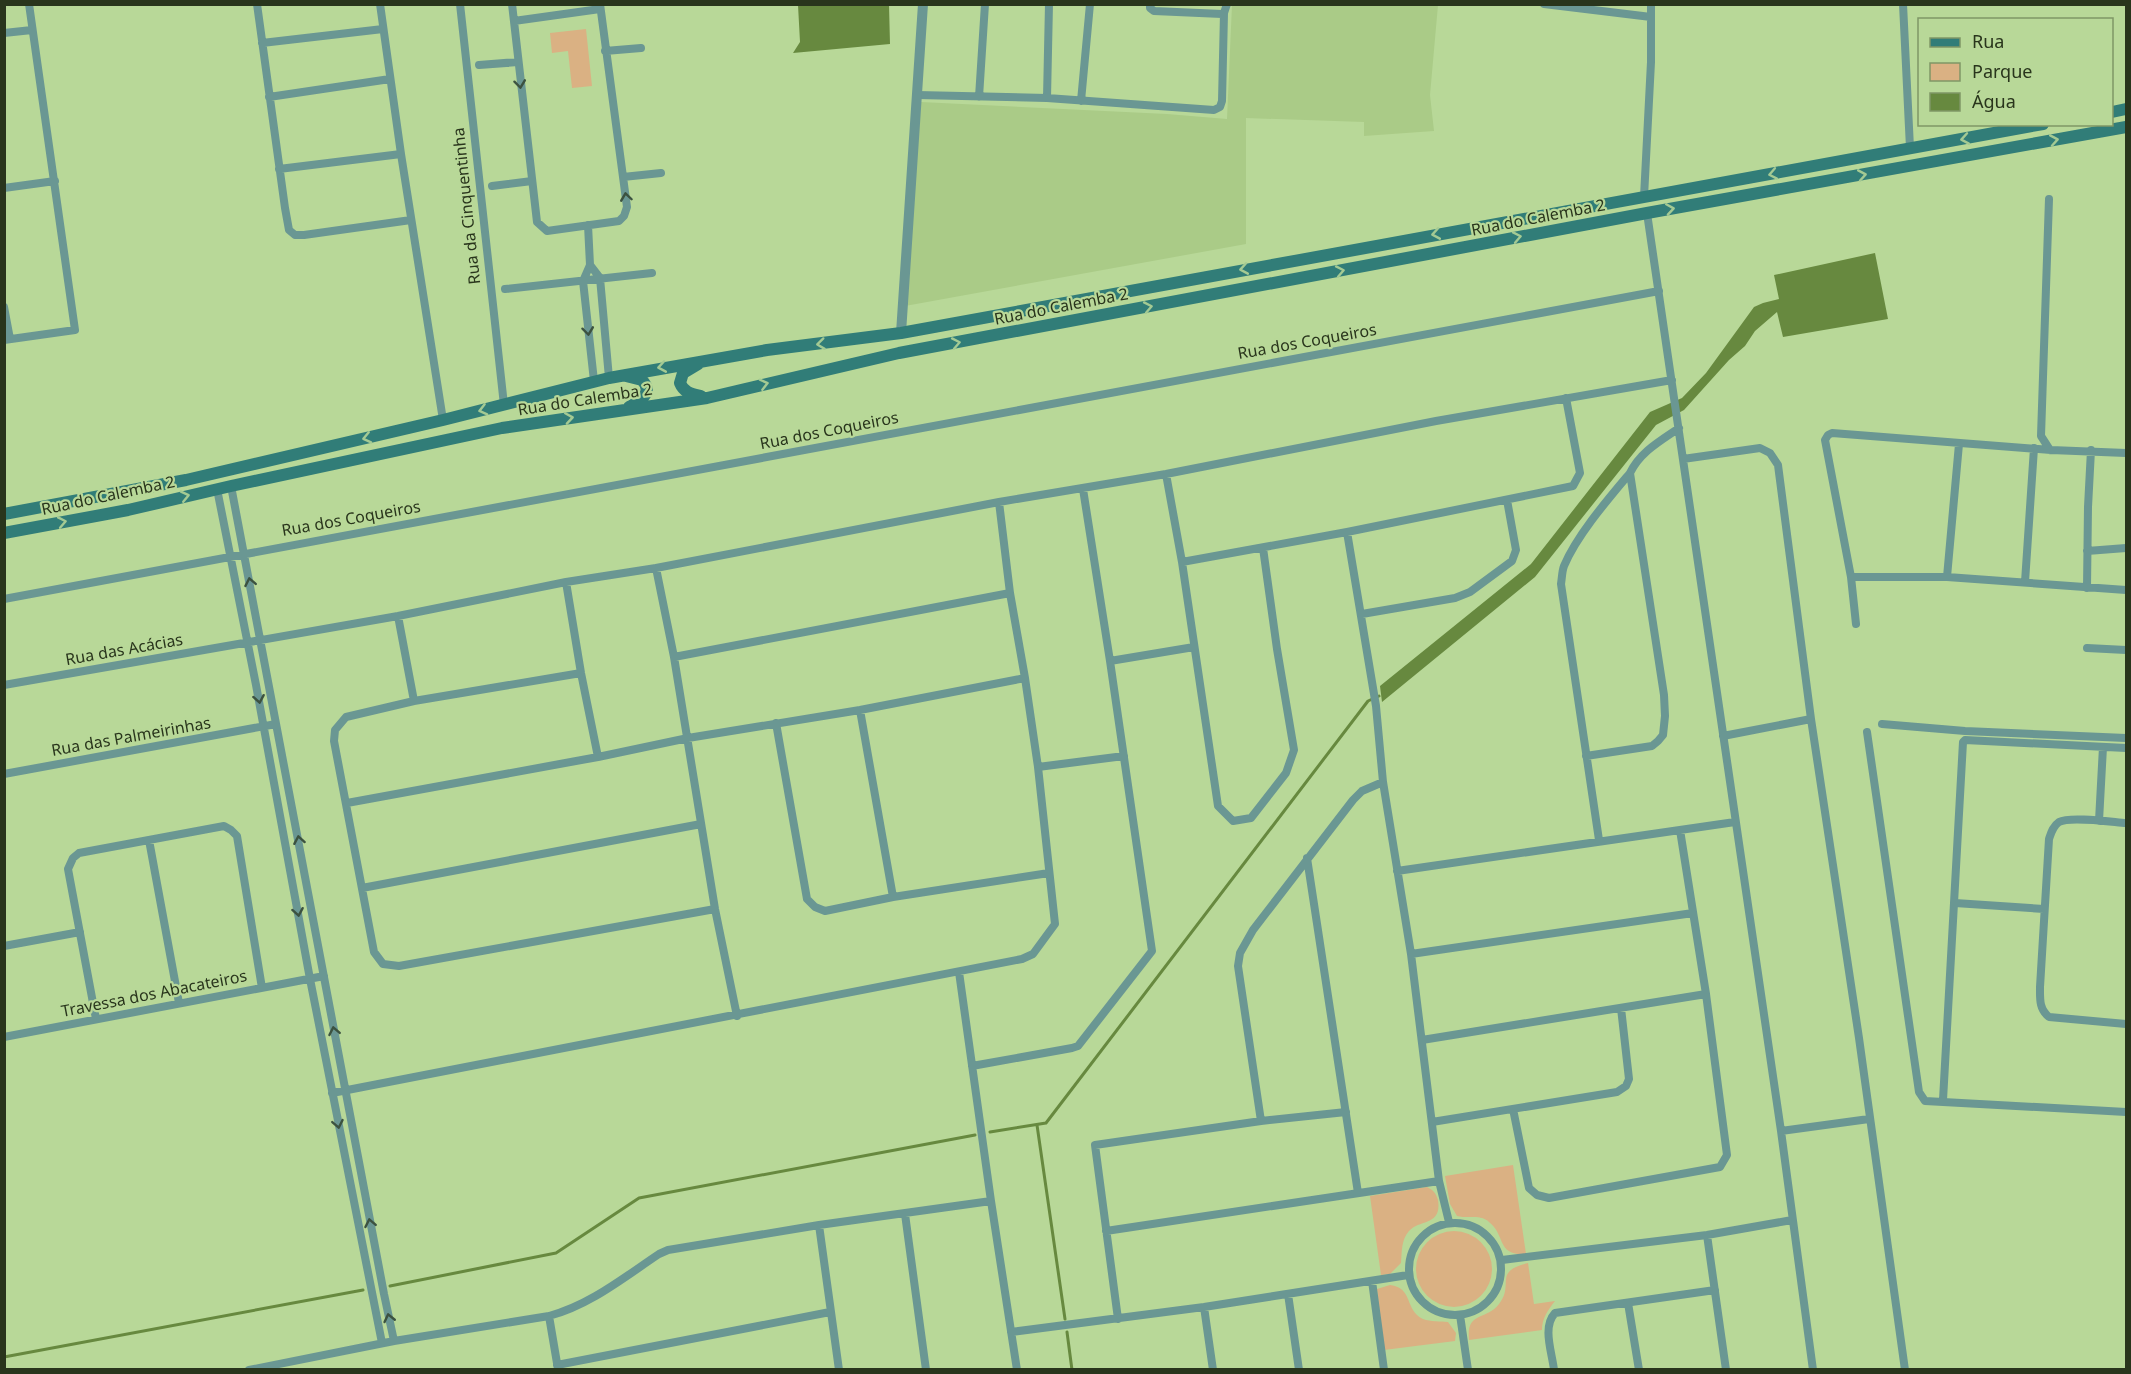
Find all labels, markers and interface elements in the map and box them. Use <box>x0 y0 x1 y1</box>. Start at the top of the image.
legend <box>1918 18 2113 126</box>
text: Rua <box>1972 29 2004 53</box>
text: Parque <box>1972 59 2032 83</box>
one-way arrow <box>514 79 526 88</box>
text: Água <box>1972 89 2016 113</box>
street label: Rua da Cinquentinha <box>447 127 485 285</box>
one-way arrow <box>1960 132 1970 145</box>
one-way arrow <box>2049 134 2059 147</box>
one-way arrow <box>1768 167 1778 180</box>
one-way arrow <box>1857 169 1867 182</box>
one-way arrow <box>620 192 632 202</box>
street label: Rua do Calemba 2 <box>1469 193 1607 241</box>
one-way arrow <box>1666 204 1675 216</box>
one-way arrow <box>1432 227 1442 240</box>
one-way arrow <box>1512 231 1522 244</box>
one-way arrow <box>1240 262 1249 274</box>
one-way arrow <box>1334 265 1344 278</box>
street label: Rua do Calemba 2 <box>992 282 1130 330</box>
one-way arrow <box>1143 301 1153 314</box>
street label: Rua dos Coqueiros <box>1236 318 1378 364</box>
one-way arrow <box>581 327 594 336</box>
one-way arrow <box>816 337 825 350</box>
one-way arrow <box>951 337 961 350</box>
one-way arrow <box>658 360 668 373</box>
street label: Rua do Calemba 2 <box>516 377 654 421</box>
one-way arrow <box>758 378 768 391</box>
one-way arrow <box>478 403 489 415</box>
street label: Rua dos Coqueiros <box>758 406 900 454</box>
one-way arrow <box>565 413 574 425</box>
one-way arrow <box>362 430 372 443</box>
street label: Rua do Calemba 2 <box>39 470 177 520</box>
one-way arrow <box>179 491 189 504</box>
street label: Rua dos Coqueiros <box>280 495 422 541</box>
one-way arrow <box>57 516 67 529</box>
one-way arrow <box>244 578 257 588</box>
street label: Rua das Acácias <box>64 628 184 670</box>
one-way arrow <box>252 694 264 704</box>
street label: Rua das Palmeirinhas <box>49 711 213 761</box>
one-way arrow <box>293 835 305 844</box>
one-way arrow <box>291 906 304 916</box>
street label: Travessa dos Abacateiros <box>59 964 249 1022</box>
one-way arrow <box>328 1027 341 1037</box>
one-way arrow <box>331 1118 344 1128</box>
one-way arrow <box>364 1218 377 1228</box>
one-way arrow <box>383 1313 396 1323</box>

